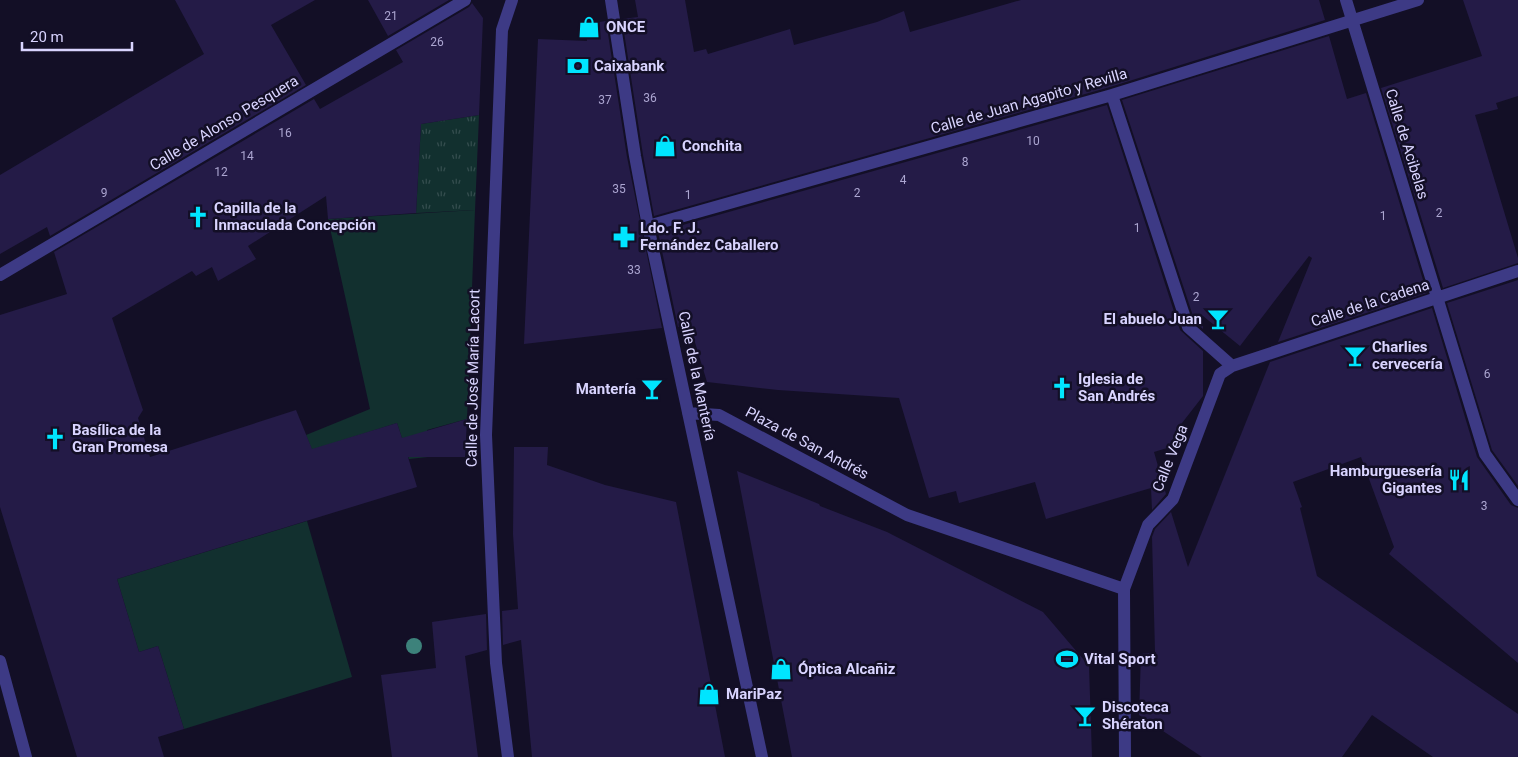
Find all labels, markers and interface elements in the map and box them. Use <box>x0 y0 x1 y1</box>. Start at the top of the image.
house number: 21 <box>384 9 398 23</box>
shop icon: ONCE <box>576 14 602 40</box>
place label: ONCE <box>606 18 646 36</box>
scale bar <box>22 20 132 52</box>
text: 20 m <box>30 28 64 46</box>
house number: 26 <box>430 35 444 49</box>
bank icon: Caixabank <box>565 53 591 79</box>
place label: Caixabank <box>594 57 665 75</box>
street label: Calle de Juan Agapito y Revilla <box>929 64 1129 138</box>
street label: Calle de Alonso Pesquera <box>146 71 302 175</box>
street label: Calle de Acibelas <box>1382 87 1432 201</box>
house number: 36 <box>643 91 657 105</box>
house number: 37 <box>598 93 612 107</box>
house number: 16 <box>278 126 292 140</box>
shop icon: Conchita <box>652 133 678 159</box>
house number: 10 <box>1026 134 1040 148</box>
place label: Conchita <box>682 137 742 155</box>
house number: 14 <box>240 149 254 163</box>
house number: 8 <box>962 155 969 169</box>
house number: 12 <box>214 165 228 179</box>
house number: 4 <box>900 173 907 187</box>
house number: 35 <box>612 182 626 196</box>
house number: 9 <box>101 186 107 200</box>
house number: 2 <box>854 186 861 200</box>
house number: 1 <box>685 188 691 202</box>
place label: Capilla de la Inmaculada Concepción <box>214 199 376 234</box>
church icon: Capilla de la Inmaculada Concepción <box>185 204 211 230</box>
house number: 2 <box>1436 206 1443 220</box>
house number: 1 <box>1380 209 1386 223</box>
place label: Ldo. F. J. Fernández Caballero <box>640 219 779 254</box>
house number: 1 <box>1134 221 1140 235</box>
pharmacy icon: Ldo. F. J. Fernández Caballero <box>611 224 637 250</box>
house number: 33 <box>627 263 641 277</box>
street label: Calle de la Cadena <box>1309 275 1431 331</box>
street label: Calle de José María Lacort <box>462 289 484 467</box>
house number: 2 <box>1193 290 1200 304</box>
bar icon: El abuelo Juan <box>1205 306 1231 332</box>
street label: Calle de la Mantería <box>674 310 720 442</box>
place label: El abuelo Juan <box>1104 310 1202 328</box>
place label: Charlies cervecería <box>1372 338 1443 373</box>
bar icon: Charlies cervecería <box>1342 343 1368 369</box>
house number: 6 <box>1484 367 1491 381</box>
place label: Iglesia de San Andrés <box>1078 370 1156 405</box>
church icon: Iglesia de San Andrés <box>1049 375 1075 401</box>
bar icon: Mantería <box>639 376 665 402</box>
place label: Mantería <box>576 380 636 398</box>
street label: Plaza de San Andrés <box>742 403 872 483</box>
place label: Basílica de la Gran Promesa <box>72 421 168 456</box>
street label: Calle Vega <box>1148 422 1192 494</box>
church icon: Basílica de la Gran Promesa <box>42 426 68 452</box>
place label: Hamburguesería Gigantes <box>1330 462 1442 497</box>
restaurant icon: Hamburguesería Gigantes <box>1446 467 1472 493</box>
house number: 3 <box>1481 499 1487 513</box>
sports icon: Vital Sport <box>1054 646 1080 672</box>
place label: Vital Sport <box>1084 650 1156 668</box>
shop icon: Óptica Alcañiz <box>768 656 794 682</box>
place label: Óptica Alcañiz <box>798 660 896 678</box>
shop icon: MariPaz <box>696 681 722 707</box>
place label: MariPaz <box>726 685 782 703</box>
place label: Discoteca Shératon <box>1102 698 1169 733</box>
bar icon: Discoteca Shératon <box>1072 703 1098 729</box>

